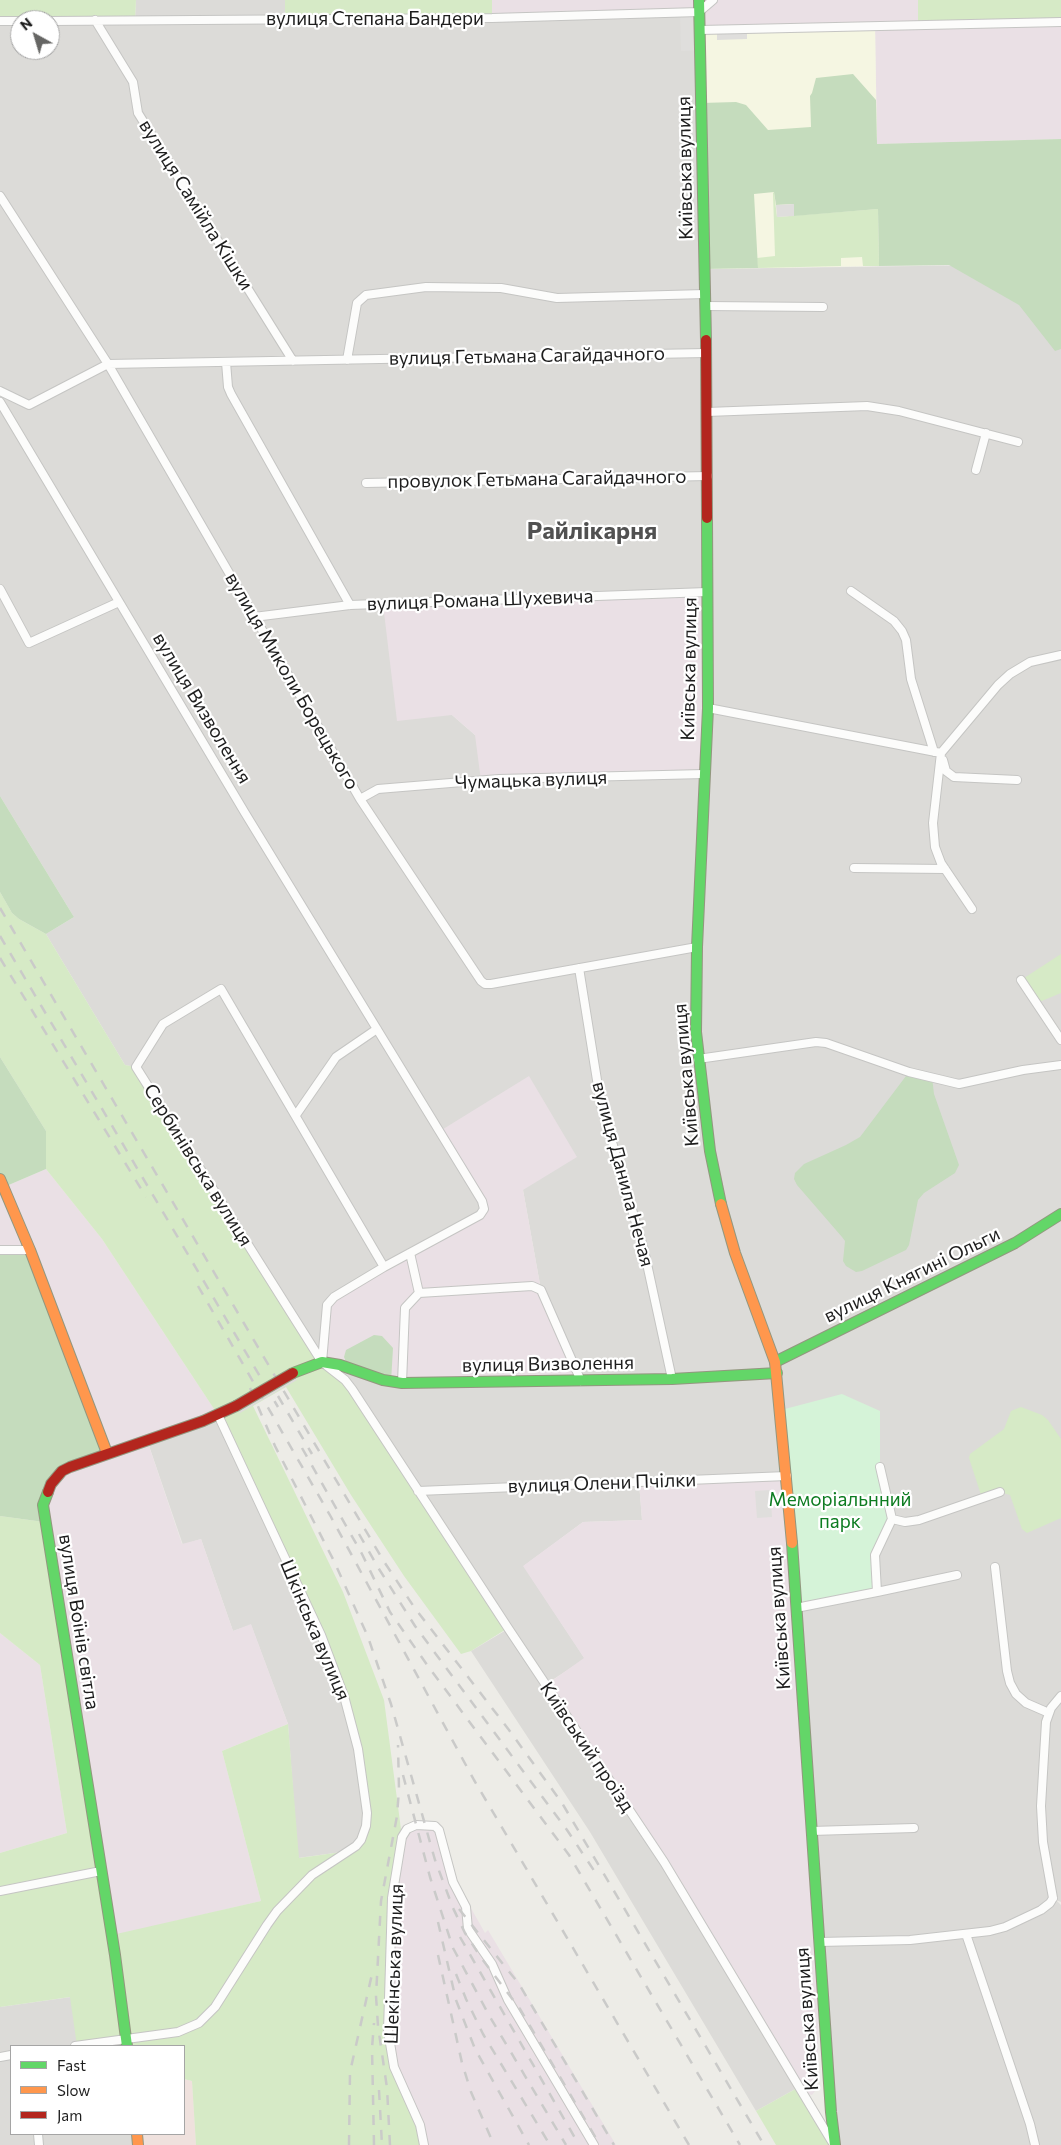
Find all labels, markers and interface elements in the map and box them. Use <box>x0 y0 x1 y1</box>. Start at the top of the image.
street label: вулиця Степана Бандери <box>266 8 484 30</box>
north arrow <box>10 10 60 60</box>
text: N <box>16 14 35 34</box>
street label: Київська вулиця <box>672 96 698 240</box>
street label: вулиця Самійла Кішки <box>134 115 258 295</box>
street label: вулиця Гетьмана Сагайдачного <box>389 342 665 370</box>
street label: провулок Гетьмана Сагайдачного <box>387 465 687 493</box>
district label: Райлікарня <box>527 517 657 545</box>
street label: вулиця Миколи Борецького <box>220 568 364 794</box>
street label: вулиця Романа Шухевича <box>366 585 594 615</box>
street label: Київська вулиця <box>676 597 702 741</box>
street label: вулиця Визволення <box>148 628 256 788</box>
street label: Чумацька вулиця <box>454 766 608 794</box>
street label: Київська вулиця <box>668 1003 704 1147</box>
street label: вулиця Данила Нечая <box>587 1079 659 1269</box>
street label: Сербинівська вулиця <box>139 1080 257 1250</box>
street label: вулиця Княгині Ольги <box>820 1222 1004 1328</box>
street label: вулиця Визволення <box>462 1351 634 1377</box>
street label: вулиця Олени Пчілки <box>507 1468 697 1498</box>
park label: Меморіальнний парк <box>768 1489 912 1533</box>
street label: вулиця Воїнів світла <box>54 1533 104 1711</box>
street label: Київська вулиця <box>763 1546 795 1690</box>
street label: Шкінська вулиця <box>275 1556 355 1704</box>
street label: Київський проїзд <box>535 1678 639 1816</box>
street label: Шекінська вулиця <box>380 1883 408 2045</box>
street label: Київська вулиця <box>791 1947 823 2091</box>
legend <box>10 2045 185 2135</box>
text: Fast <box>57 2056 86 2074</box>
text: Slow <box>57 2081 90 2099</box>
text: Jam <box>57 2106 82 2124</box>

